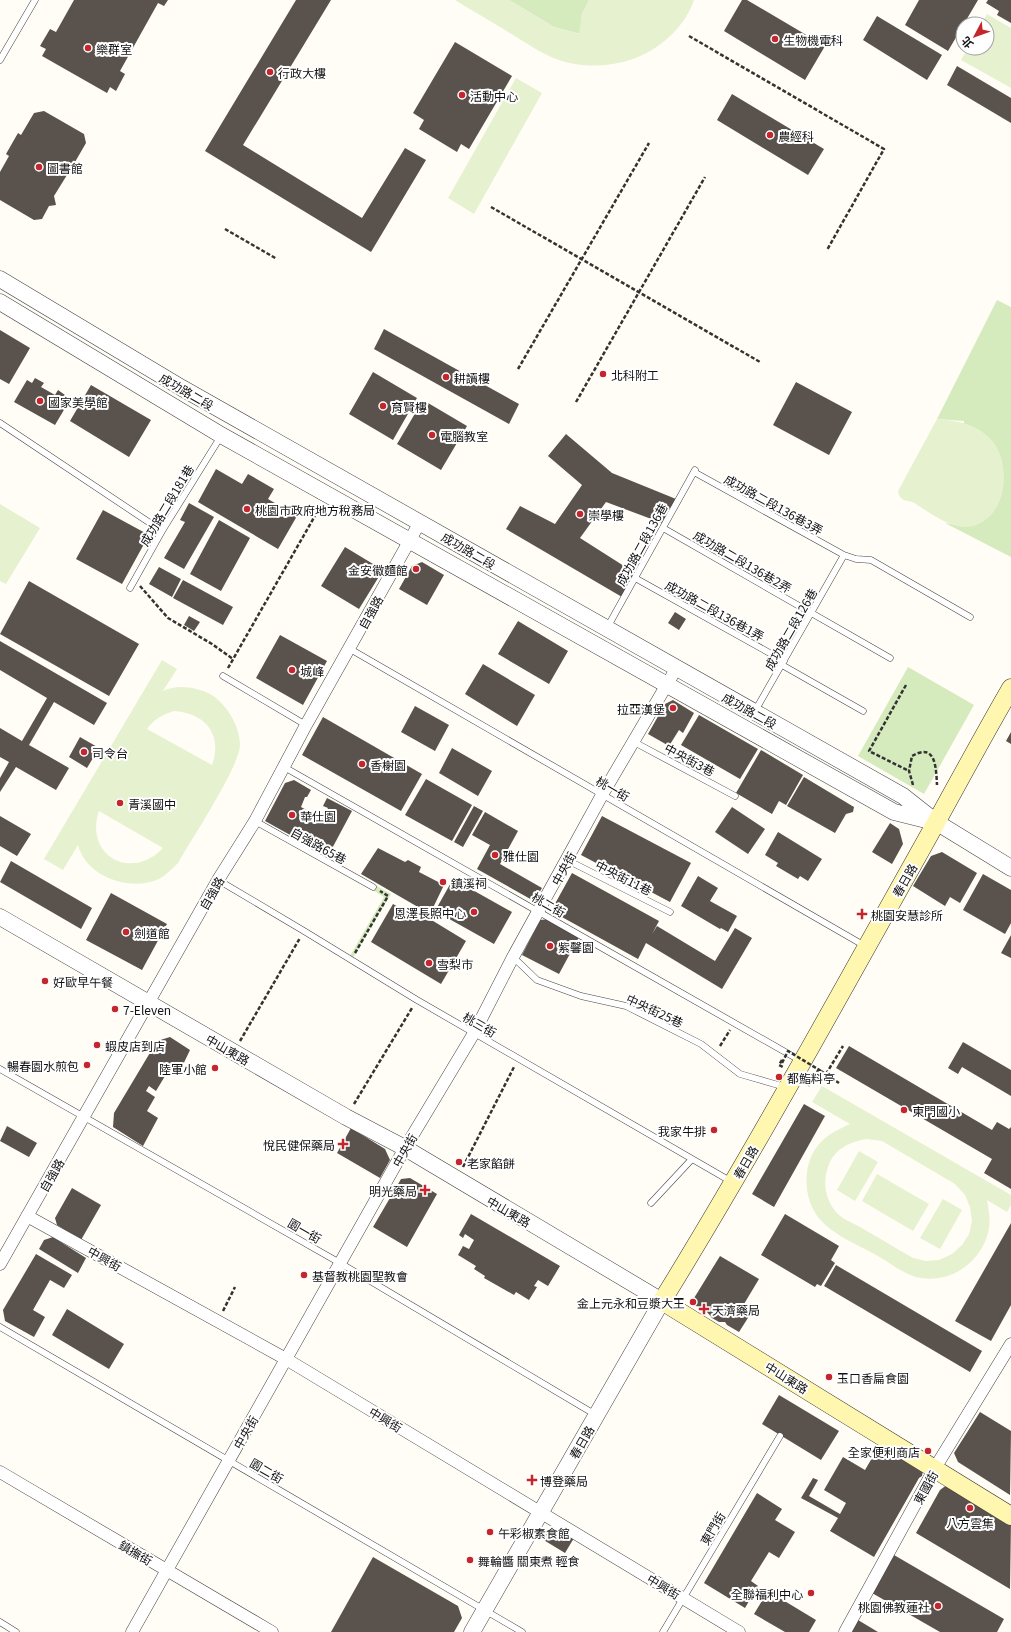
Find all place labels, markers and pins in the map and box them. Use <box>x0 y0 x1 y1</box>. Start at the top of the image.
place label: 生物機電科 <box>783 31 843 48</box>
marker: 生物機電科 <box>770 34 780 44</box>
place label: 樂群室 <box>96 40 132 57</box>
marker: 樂群室 <box>83 43 93 53</box>
place label: 行政大樓 <box>278 64 326 81</box>
marker: 行政大樓 <box>265 67 275 77</box>
place label: 活動中心 <box>470 87 518 104</box>
marker: 活動中心 <box>457 90 467 100</box>
place label: 農經科 <box>778 127 814 144</box>
marker: 農經科 <box>765 130 775 140</box>
place label: 圖書館 <box>47 159 83 176</box>
marker: 圖書館 <box>34 162 44 172</box>
place label: 北科附工 <box>611 366 659 383</box>
place label: 耕讀樓 <box>454 369 490 386</box>
marker: 北科附工 <box>598 369 608 379</box>
marker: 耕讀樓 <box>441 372 451 382</box>
place label: 國家美學館 <box>48 393 108 410</box>
marker: 國家美學館 <box>35 396 45 406</box>
place label: 育賢樓 <box>391 398 427 415</box>
marker: 育賢樓 <box>378 401 388 411</box>
place label: 電腦教室 <box>440 427 488 444</box>
marker: 電腦教室 <box>427 430 437 440</box>
place label: 桃園市政府地方稅務局 <box>255 501 375 518</box>
marker: 桃園市政府地方稅務局 <box>242 504 252 514</box>
place label: 崇學樓 <box>588 506 624 523</box>
marker: 崇學樓 <box>575 509 585 519</box>
place label: 金安徽麵館 <box>348 561 408 578</box>
marker: 金安徽麵館 <box>411 564 421 574</box>
place label: 城峰 <box>300 662 324 679</box>
marker: 城峰 <box>287 665 297 675</box>
place label: 拉亞漢堡 <box>617 700 665 717</box>
marker: 拉亞漢堡 <box>668 703 678 713</box>
place label: 司令台 <box>92 744 128 761</box>
marker: 司令台 <box>79 747 89 757</box>
place label: 香榭園 <box>370 756 406 773</box>
marker: 香榭園 <box>357 759 367 769</box>
place label: 青溪國中 <box>128 795 176 812</box>
marker: 青溪國中 <box>115 798 125 808</box>
place label: 華仕園 <box>300 807 336 824</box>
marker: 華仕園 <box>287 810 297 820</box>
place label: 雅仕園 <box>503 847 539 864</box>
marker: 雅仕園 <box>490 850 500 860</box>
place label: 鎮溪祠 <box>451 874 487 891</box>
marker: 鎮溪祠 <box>438 877 448 887</box>
place label: 恩澤長照中心 <box>394 904 466 921</box>
place label: 桃園安慧診所 <box>871 906 943 923</box>
marker: 恩澤長照中心 <box>469 907 479 917</box>
marker: 桃園安慧診所 <box>856 908 868 920</box>
place label: 劍道館 <box>134 924 170 941</box>
marker: 劍道館 <box>121 927 131 937</box>
place label: 紫馨園 <box>558 938 594 955</box>
marker: 紫馨園 <box>545 941 555 951</box>
place label: 雪梨市 <box>437 955 473 972</box>
marker: 雪梨市 <box>424 958 434 968</box>
place label: 好歐早午餐 <box>53 973 113 990</box>
marker: 好歐早午餐 <box>40 976 50 986</box>
place label: 7-Eleven <box>123 1001 171 1018</box>
marker: 7-Eleven <box>110 1004 120 1014</box>
place label: 蝦皮店到店 <box>105 1037 165 1054</box>
marker: 蝦皮店到店 <box>92 1040 102 1050</box>
place label: 暢春園水煎包 <box>7 1057 79 1074</box>
marker: 暢春園水煎包 <box>82 1060 92 1070</box>
place label: 陸軍小館 <box>159 1060 207 1077</box>
marker: 陸軍小館 <box>210 1063 220 1073</box>
place label: 都鮨料亭 <box>787 1069 835 1086</box>
marker: 都鮨料亭 <box>774 1072 784 1082</box>
place label: 東門國小 <box>912 1102 960 1119</box>
marker: 東門國小 <box>899 1105 909 1115</box>
place label: 我家牛排 <box>658 1122 706 1139</box>
marker: 我家牛排 <box>709 1125 719 1135</box>
place label: 悅民健保藥局 <box>263 1136 335 1153</box>
marker: 悅民健保藥局 <box>338 1139 348 1149</box>
place label: 老家餡餅 <box>467 1154 515 1171</box>
marker: 老家餡餅 <box>454 1157 464 1167</box>
place label: 明光藥局 <box>369 1182 417 1199</box>
marker: 明光藥局 <box>420 1185 430 1195</box>
place label: 基督教桃園聖教會 <box>312 1267 408 1284</box>
marker: 基督教桃園聖教會 <box>299 1270 309 1280</box>
place label: 金上元永和豆漿大王 <box>577 1294 685 1311</box>
marker: 金上元永和豆漿大王 <box>688 1297 698 1307</box>
place label: 天濟藥局 <box>712 1301 760 1318</box>
marker: 天濟藥局 <box>699 1304 709 1314</box>
place label: 玉口香扁食園 <box>837 1369 909 1386</box>
marker: 玉口香扁食園 <box>824 1372 834 1382</box>
place label: 全家便利商店 <box>848 1443 920 1460</box>
marker: 全家便利商店 <box>923 1446 933 1456</box>
place label: 博登藥局 <box>540 1472 588 1489</box>
marker: 博登藥局 <box>527 1475 537 1485</box>
marker: 八方雲集 <box>965 1503 975 1513</box>
place label: 八方雲集 <box>946 1514 994 1531</box>
place label: 午彩椒素食館 <box>498 1524 570 1541</box>
marker: 午彩椒素食館 <box>485 1527 495 1537</box>
place label: 舞輪醬 關東煮 輕食 <box>478 1552 579 1569</box>
marker: 舞輪醬 關東煮 輕食 <box>465 1555 475 1565</box>
place label: 全聯福利中心 <box>731 1585 803 1602</box>
marker: 全聯福利中心 <box>806 1588 816 1598</box>
place label: 桃園佛教蓮社 <box>858 1598 930 1615</box>
marker: 桃園佛教蓮社 <box>933 1601 943 1611</box>

